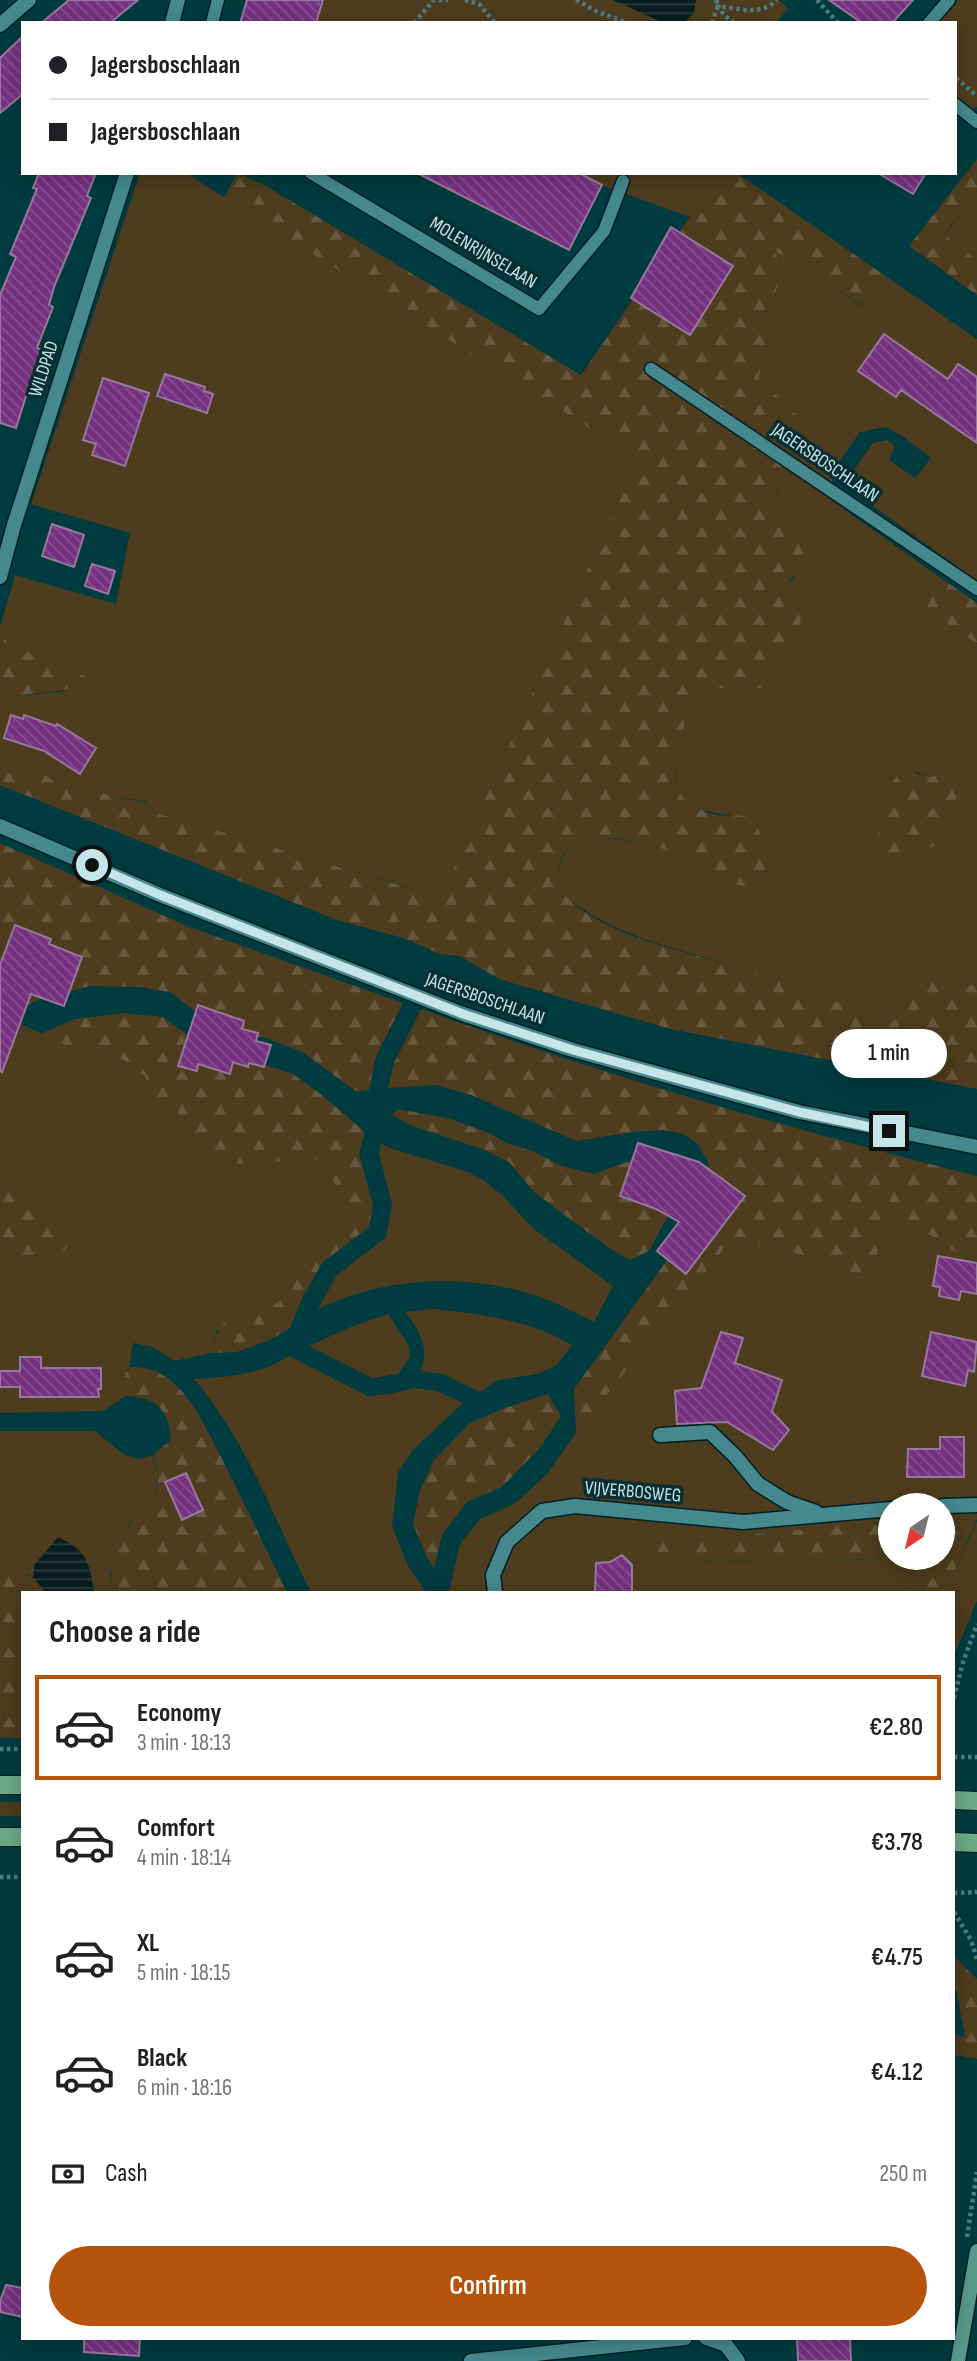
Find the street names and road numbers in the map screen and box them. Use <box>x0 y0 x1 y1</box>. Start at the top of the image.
street label: MOLENRIJNSELAAN <box>425 212 541 294</box>
street label: WILDPAD <box>24 338 64 400</box>
street label: JAGERSBOSCHLAAN <box>766 418 883 507</box>
street label: JAGERSBOSCHLAAN <box>422 968 548 1030</box>
street label: VIJVERBOSWEG <box>584 1476 682 1508</box>

